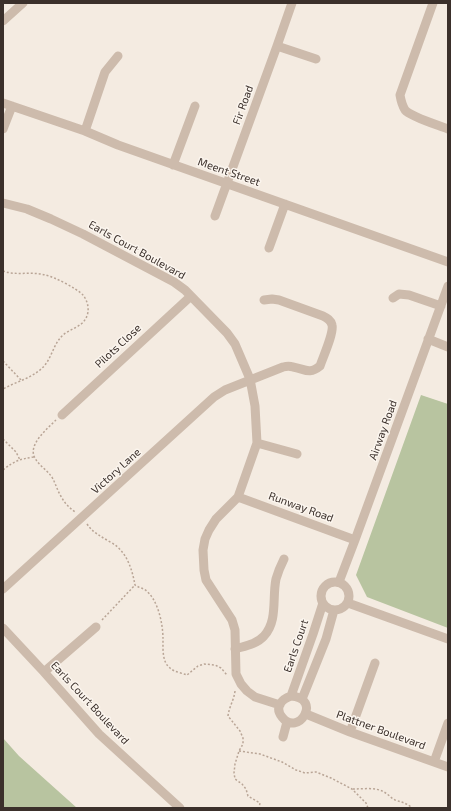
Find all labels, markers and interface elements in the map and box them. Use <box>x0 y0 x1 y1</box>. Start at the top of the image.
street label: Fir Road <box>230 84 256 126</box>
street label: Meent Street <box>196 155 262 189</box>
street label: Earls Court Boulevard <box>86 218 188 282</box>
street label: Pilots Close <box>92 321 144 371</box>
street label: Airway Road <box>366 398 400 462</box>
street label: Victory Lane <box>89 445 143 497</box>
street label: Runway Road <box>267 489 335 525</box>
street label: Earls Court <box>281 618 311 674</box>
street label: Earls Court Boulevard <box>48 659 132 747</box>
street label: Plattner Boulevard <box>334 708 428 752</box>

